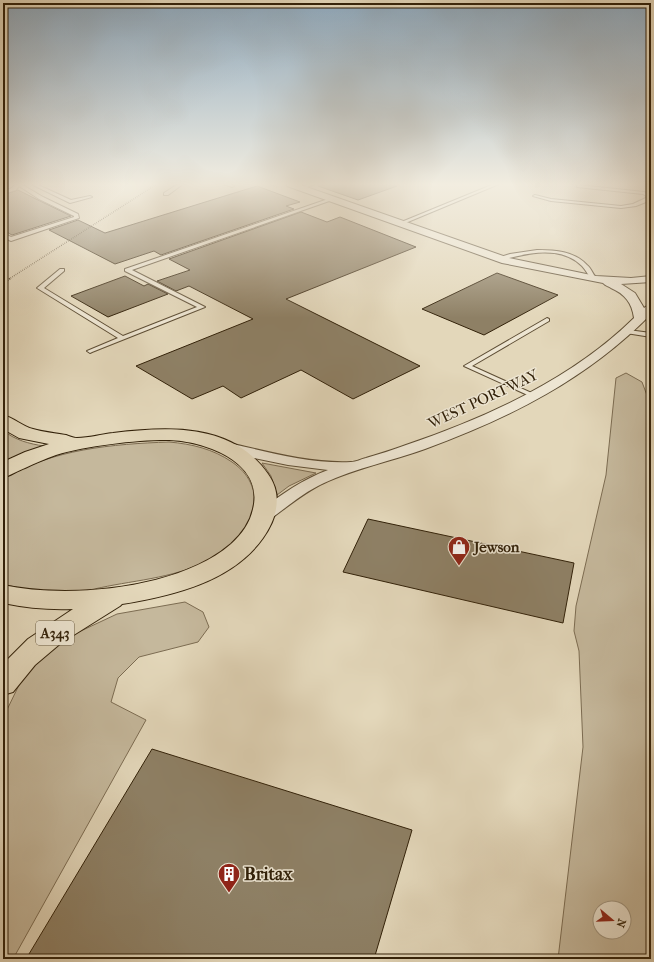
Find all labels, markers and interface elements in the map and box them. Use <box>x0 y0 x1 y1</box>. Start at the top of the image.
street label: WEST PORTWAY <box>424 365 542 433</box>
shop icon: Jewson <box>446 534 472 567</box>
place label: Jewson <box>472 538 520 556</box>
road number: A343 <box>36 621 74 645</box>
building icon: Britax <box>216 861 242 894</box>
place label: Britax <box>244 864 293 885</box>
north arrow <box>592 900 632 940</box>
text: N <box>613 917 628 930</box>

